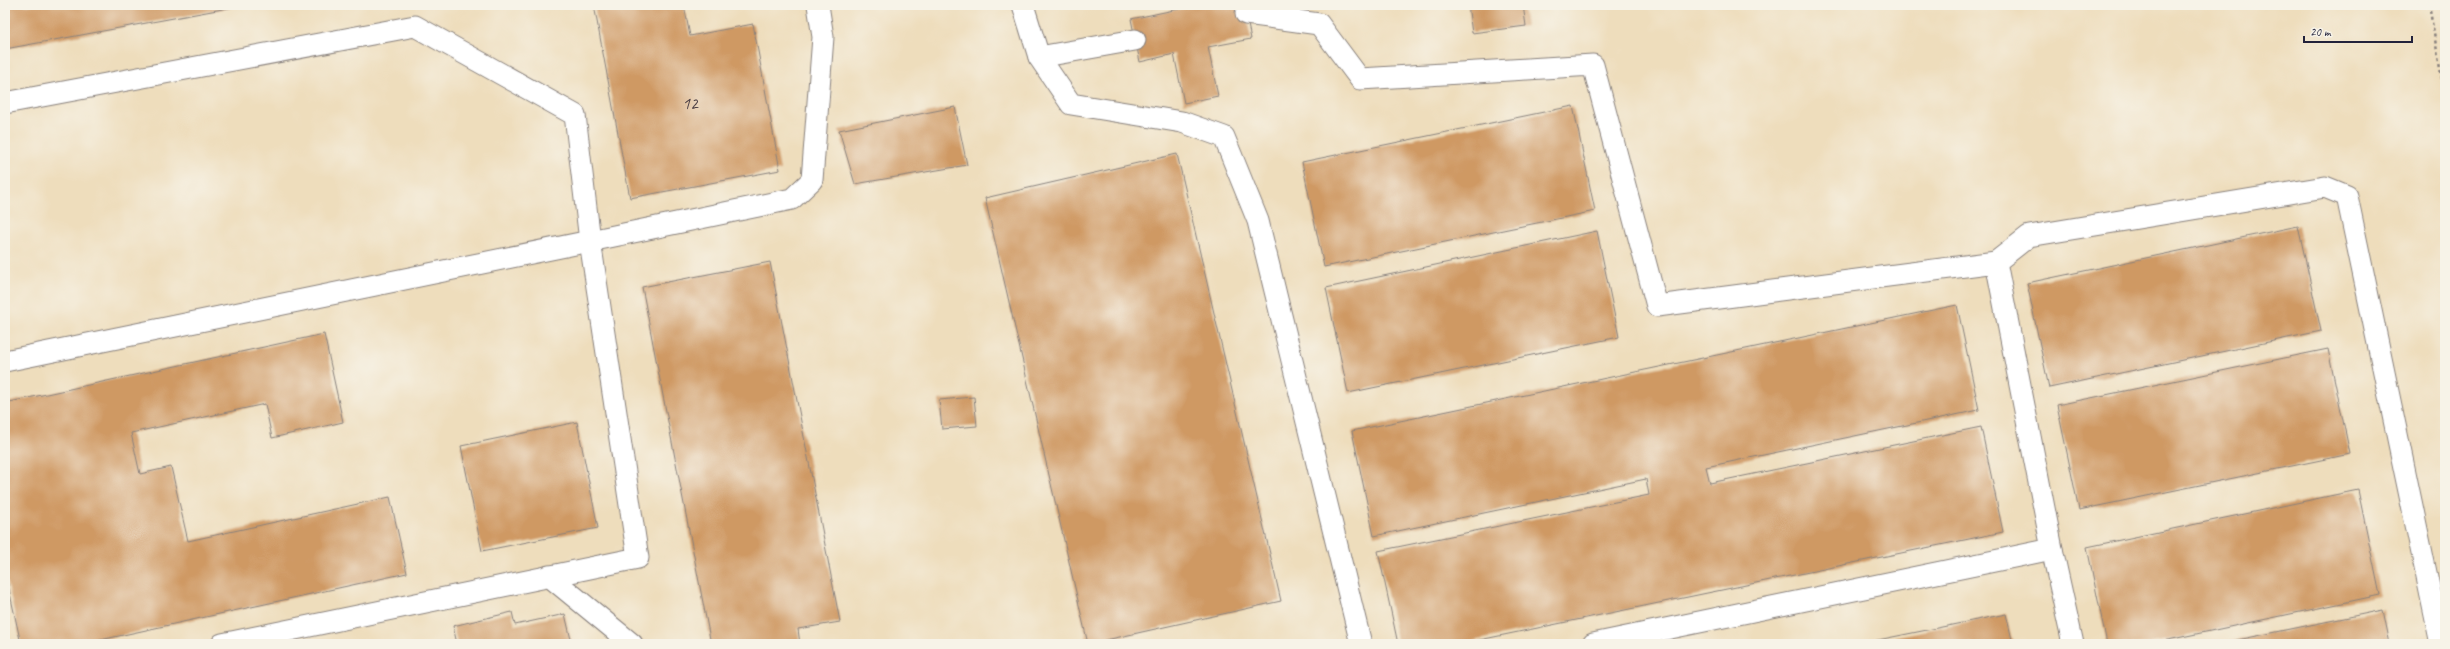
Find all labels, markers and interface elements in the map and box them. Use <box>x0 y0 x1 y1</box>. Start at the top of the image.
scale bar <box>2304 18 2412 44</box>
text: 20 m <box>2310 24 2332 40</box>
house number: 12 <box>682 93 699 114</box>

